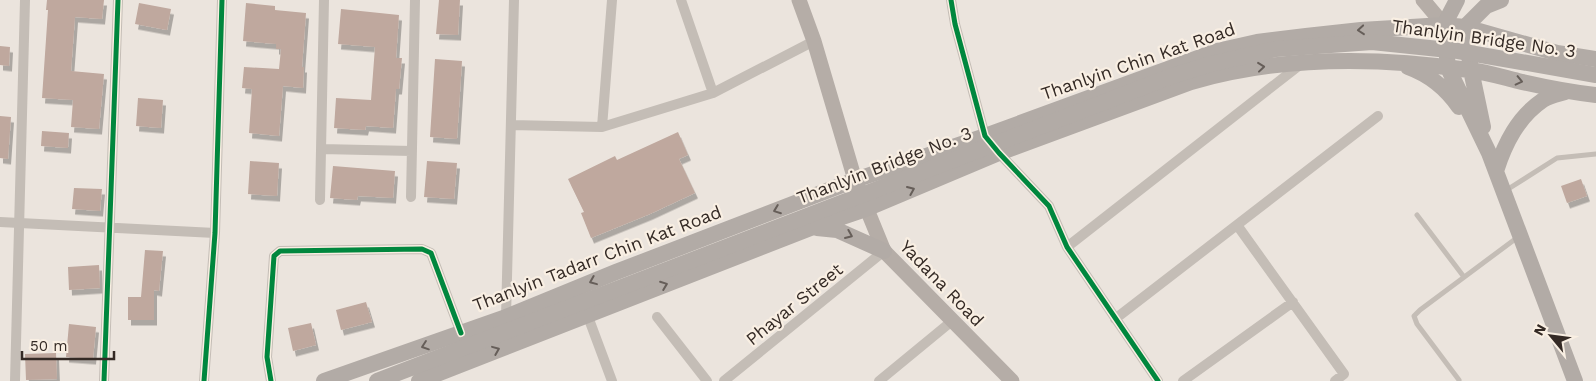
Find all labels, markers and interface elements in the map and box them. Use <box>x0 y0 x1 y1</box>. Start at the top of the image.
street label: Thanlyin Bridge No. 3 <box>1391 15 1577 61</box>
street label: Thanlyin Chin Kat Road <box>1038 18 1238 104</box>
one-way arrow <box>1356 25 1364 36</box>
one-way arrow <box>1258 62 1266 73</box>
one-way arrow <box>1514 75 1523 86</box>
street label: Thanlyin Bridge No. 3 <box>794 122 974 208</box>
one-way arrow <box>906 186 915 196</box>
street label: Thanlyin Tadarr Chin Kat Road <box>470 201 724 315</box>
one-way arrow <box>773 204 782 214</box>
one-way arrow <box>845 230 853 240</box>
street label: Yadana Road <box>896 236 988 330</box>
street label: Phayar Street <box>741 258 847 349</box>
one-way arrow <box>589 275 598 285</box>
one-way arrow <box>659 281 668 291</box>
north arrow <box>1526 311 1576 361</box>
text: N <box>1530 321 1549 338</box>
scale bar <box>22 328 115 360</box>
text: 50 m <box>30 337 67 355</box>
one-way arrow <box>421 340 430 350</box>
one-way arrow <box>492 346 500 356</box>

